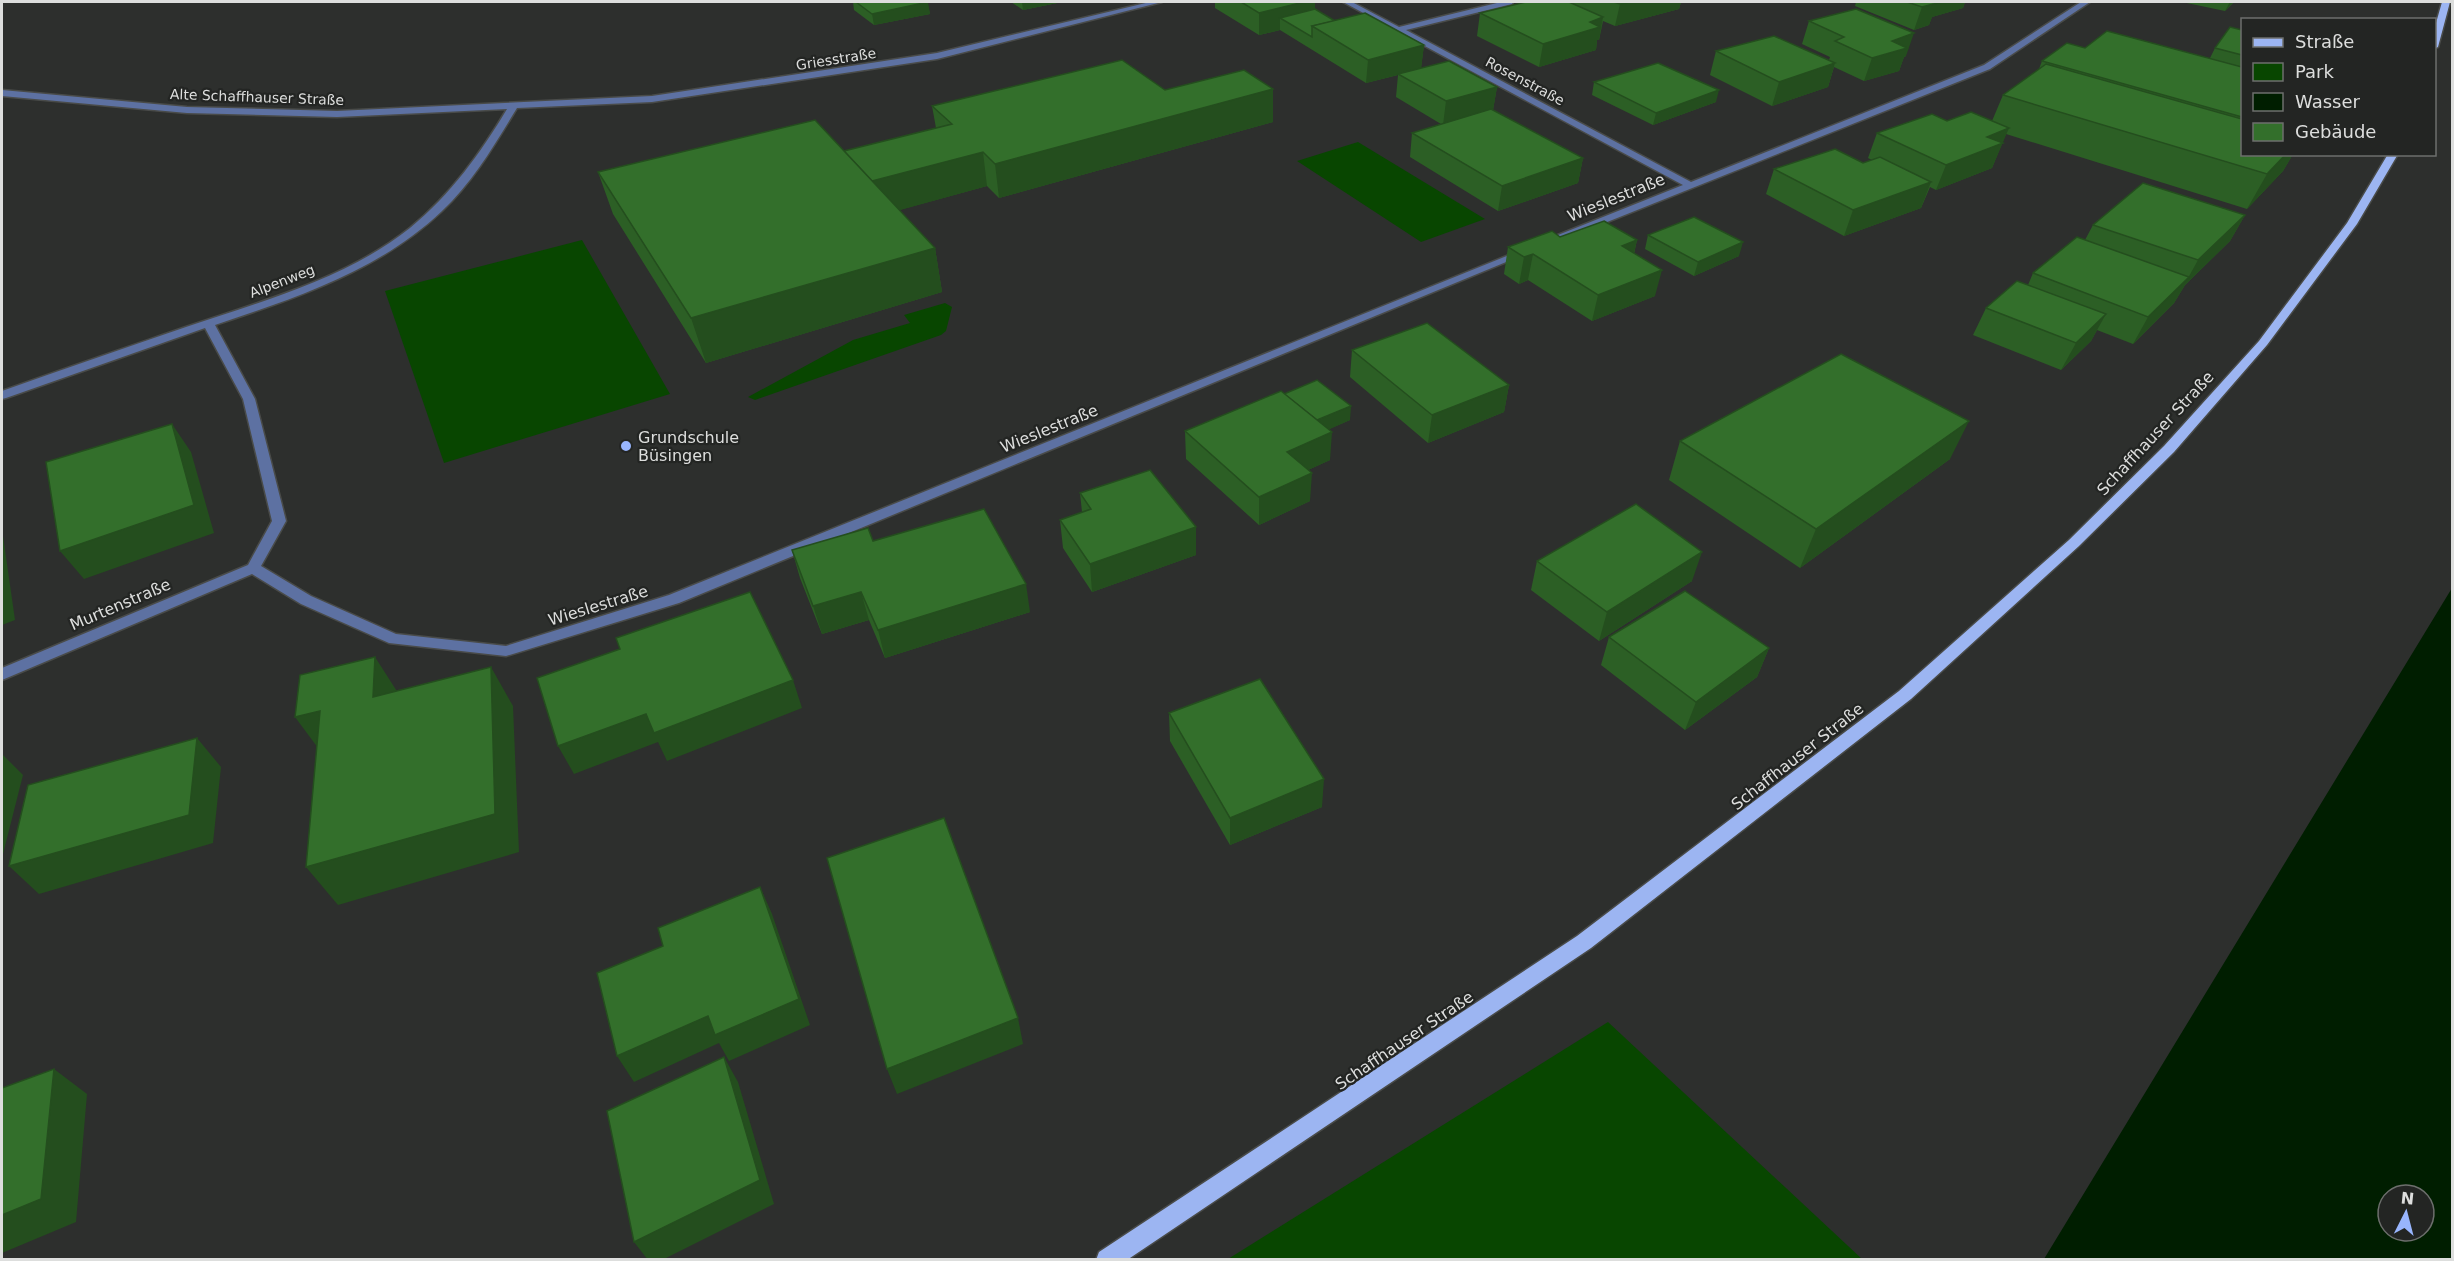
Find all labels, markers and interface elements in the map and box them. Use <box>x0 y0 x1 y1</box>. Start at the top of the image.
legend <box>2241 18 2436 156</box>
text: Straße <box>2295 31 2354 52</box>
street label: Griesstraße <box>795 45 877 73</box>
street label: Rosenstraße <box>1483 54 1567 108</box>
text: Park <box>2295 61 2334 82</box>
street label: Alte Schaffhauser Straße <box>170 86 344 108</box>
text: Wasser <box>2295 91 2361 112</box>
text: Gebäude <box>2295 121 2376 142</box>
street label: Wieslestraße <box>1565 169 1668 226</box>
street label: Alpenweg <box>247 261 317 301</box>
street label: Schaffhauser Straße <box>2093 367 2218 499</box>
street label: Wieslestraße <box>998 400 1101 457</box>
place label: Grundschule Büsingen <box>638 428 739 465</box>
marker: Grundschule Büsingen <box>619 439 633 453</box>
street label: Murtenstraße <box>67 575 173 634</box>
street label: Wieslestraße <box>546 581 650 630</box>
street label: Schaffhauser Straße <box>1727 699 1867 814</box>
street label: Schaffhauser Straße <box>1332 987 1477 1094</box>
north arrow <box>2376 1183 2436 1243</box>
text: N <box>2400 1188 2415 1209</box>

